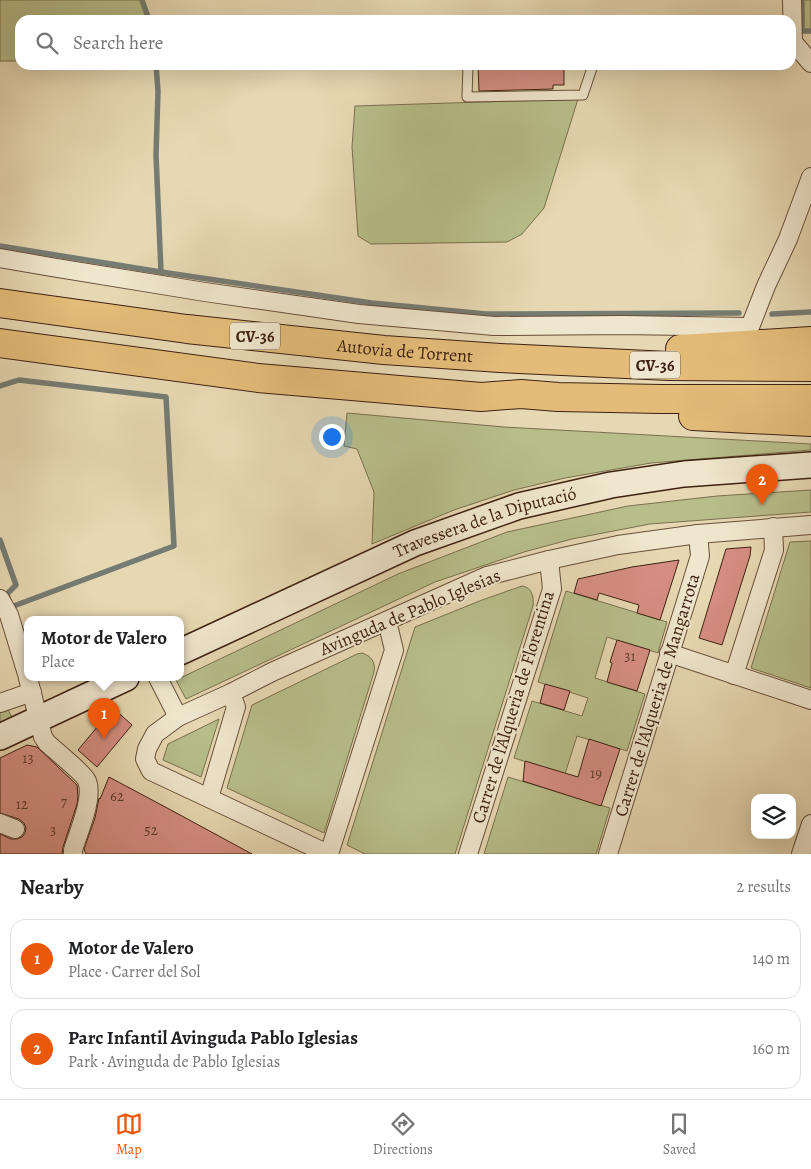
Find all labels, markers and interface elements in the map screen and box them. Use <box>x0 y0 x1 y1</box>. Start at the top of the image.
search box <box>15 15 796 70</box>
icon: search <box>33 29 61 57</box>
text: Search here <box>73 30 163 56</box>
road number: CV-36 <box>230 322 280 350</box>
street label: Autovia de Torrent <box>335 333 474 368</box>
road number: CV-36 <box>630 352 680 378</box>
your location <box>319 424 345 450</box>
pin: 2 <box>746 464 778 505</box>
street label: Travessera de la Diputació <box>389 481 579 564</box>
street label: Avinguda de Pablo Iglesias <box>315 563 504 661</box>
street label: Carrer de l'Alqueria de Mangarrota <box>609 570 706 820</box>
street label: Carrer de l'Alqueria de Florentina <box>466 587 560 826</box>
popup <box>24 616 184 681</box>
text: Motor de Valero <box>41 625 167 651</box>
house number: 31 <box>624 646 636 666</box>
text: Place <box>41 651 75 673</box>
pin: 1 <box>88 698 120 739</box>
house number: 13 <box>22 748 34 768</box>
house number: 19 <box>590 763 602 783</box>
house number: 62 <box>110 786 124 806</box>
house number: 7 <box>61 792 68 812</box>
house number: 12 <box>16 794 28 814</box>
map controls <box>751 794 796 839</box>
button: layers <box>751 794 796 839</box>
house number: 3 <box>50 820 56 840</box>
house number: 52 <box>144 820 158 840</box>
text: Nearby <box>20 873 83 901</box>
text: 2 results <box>736 876 791 898</box>
text: Motor de Valero <box>68 935 194 961</box>
text: 1 <box>34 948 40 970</box>
text: 140 m <box>752 948 790 970</box>
text: Place · Carrer del Sol <box>68 961 200 983</box>
text: Parc Infantil Avinguda Pablo Iglesias <box>68 1025 358 1051</box>
text: 2 <box>33 1038 41 1060</box>
text: 160 m <box>752 1038 790 1060</box>
text: Park · Avinguda de Pablo Iglesias <box>68 1051 280 1073</box>
tab: Map <box>115 1110 143 1159</box>
tab: Directions <box>373 1110 433 1159</box>
tab: Saved <box>663 1110 696 1159</box>

